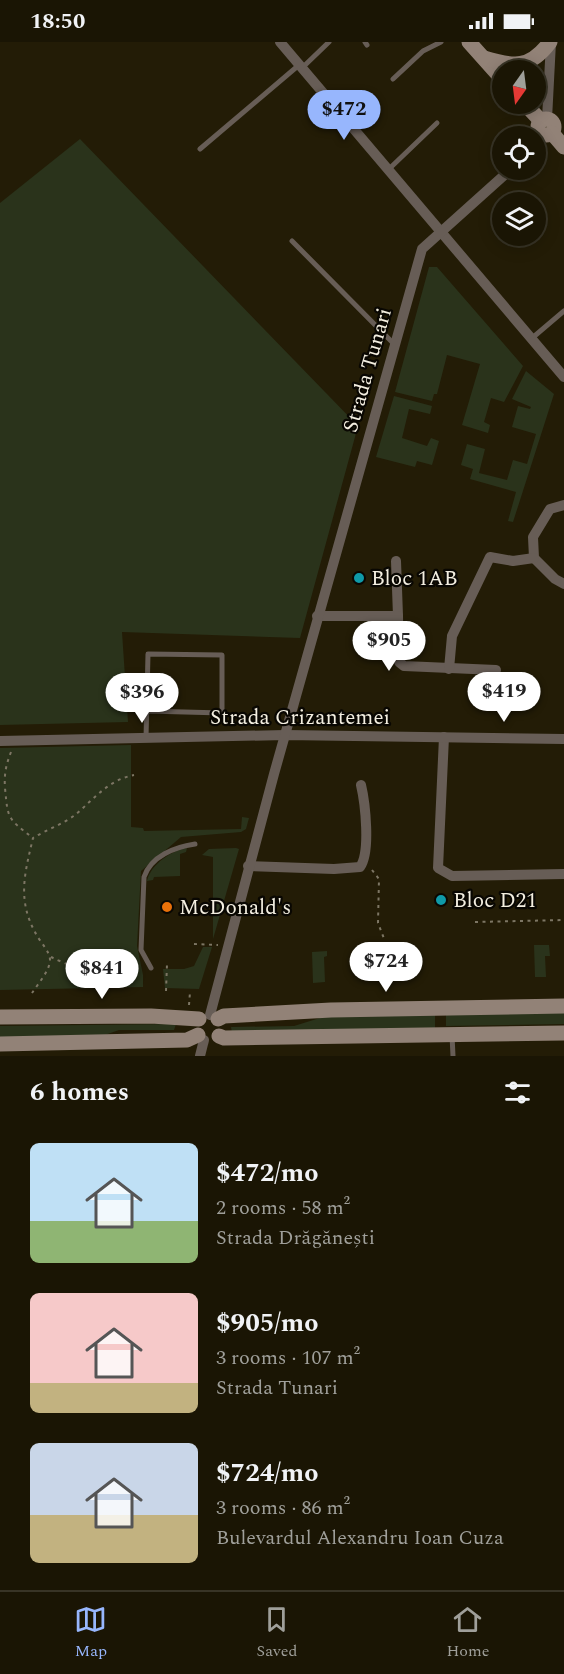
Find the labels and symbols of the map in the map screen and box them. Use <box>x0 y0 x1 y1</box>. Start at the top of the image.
north arrow <box>492 60 546 114</box>
pin: $472 <box>308 90 380 141</box>
street label: Strada Tunari <box>335 304 401 436</box>
place label: Bloc 1AB <box>371 563 458 595</box>
marker: Bloc 1AB <box>352 571 366 585</box>
pin: $905 <box>353 621 425 672</box>
pin: $419 <box>468 672 540 723</box>
pin: $396 <box>106 673 178 724</box>
street label: Strada Crizantemei <box>210 702 390 734</box>
place label: Bloc D21 <box>453 885 537 917</box>
place label: McDonald's <box>179 892 291 924</box>
marker: Bloc D21 <box>434 893 448 907</box>
marker: McDonald's <box>160 900 174 914</box>
pin: $724 <box>350 942 422 993</box>
pin: $841 <box>66 949 138 1000</box>

